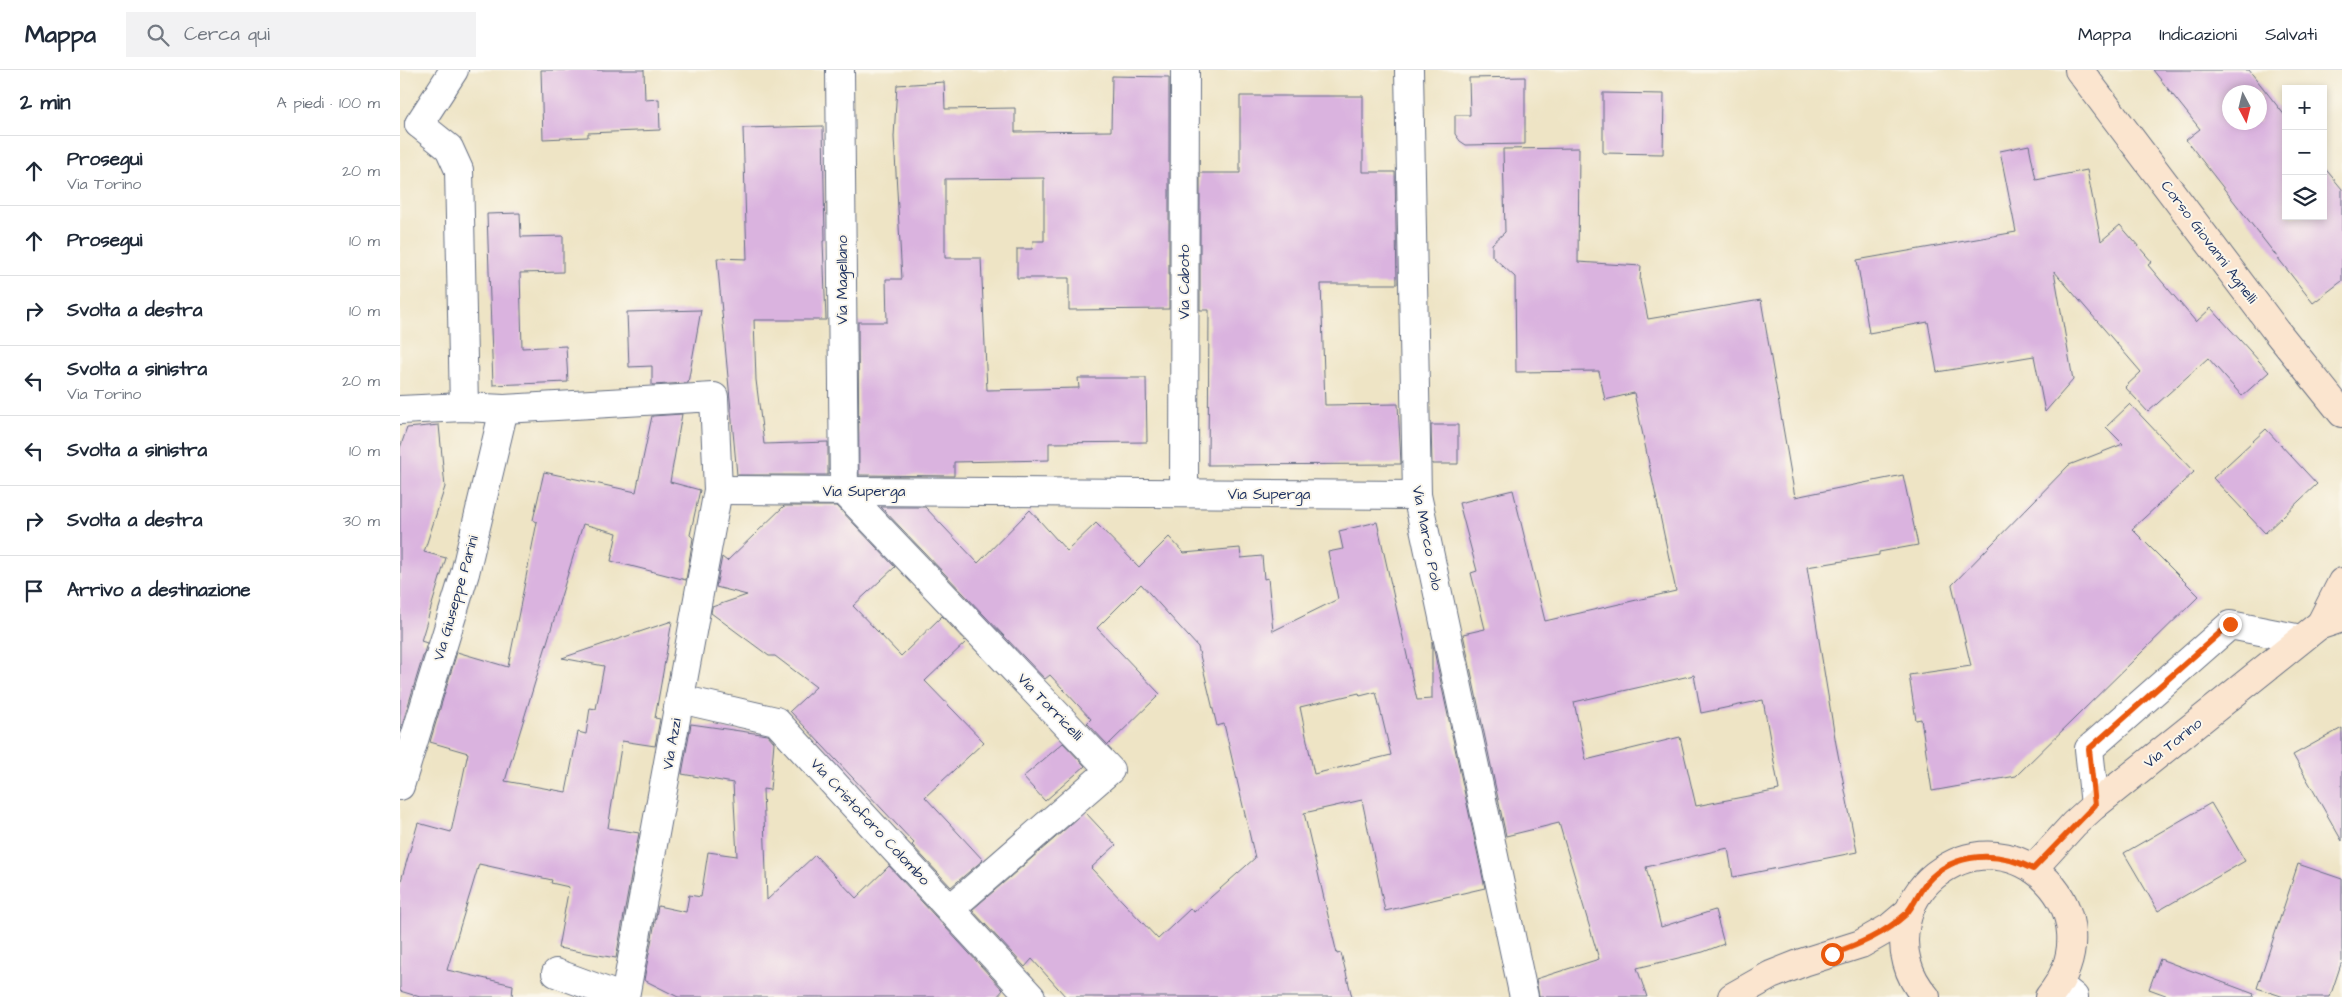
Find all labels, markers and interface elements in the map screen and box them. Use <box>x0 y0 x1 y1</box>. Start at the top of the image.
search box <box>126 12 476 57</box>
text: Mappa <box>25 18 96 52</box>
icon: search <box>144 21 172 49</box>
text: Cerca qui <box>184 21 270 48</box>
text: Mappa <box>2078 22 2131 47</box>
text: Indicazioni <box>2159 22 2237 47</box>
text: Salvati <box>2265 22 2317 47</box>
north arrow <box>2222 85 2267 130</box>
map controls <box>2282 85 2327 220</box>
button: + <box>2282 85 2327 130</box>
text: 2 min <box>20 88 70 117</box>
text: A piedi · 100 m <box>277 92 380 114</box>
button: − <box>2282 130 2327 175</box>
text: Prosegui <box>67 146 142 173</box>
icon: ahead <box>20 157 48 185</box>
text: 20 m <box>342 160 380 182</box>
text: Via Torino <box>67 173 141 195</box>
button: layers <box>2282 175 2327 220</box>
street label: Corso Giovanni Agnelli <box>2155 176 2263 309</box>
icon: ahead <box>20 227 48 255</box>
text: Prosegui <box>67 227 142 254</box>
text: 10 m <box>349 230 380 252</box>
street label: Via Magellano <box>832 235 854 325</box>
street label: Via Caboto <box>1174 244 1195 319</box>
icon: right <box>20 297 48 325</box>
text: Svolta a destra <box>67 297 202 324</box>
text: 10 m <box>349 300 380 322</box>
text: Svolta a sinistra <box>67 356 207 383</box>
icon: left <box>20 367 48 395</box>
text: 20 m <box>342 370 380 392</box>
text: Via Torino <box>67 383 141 405</box>
icon: left <box>20 437 48 465</box>
text: Svolta a sinistra <box>67 437 207 464</box>
text: 10 m <box>349 440 380 462</box>
street label: Via Superga <box>823 481 906 503</box>
street label: Via Superga <box>1228 484 1311 506</box>
street label: Via Marco Polo <box>1407 484 1448 593</box>
icon: right <box>20 507 48 535</box>
text: Svolta a destra <box>67 507 202 534</box>
text: 30 m <box>343 510 380 532</box>
street label: Via Giuseppe Parini <box>428 532 484 663</box>
icon: arrive <box>20 577 48 605</box>
text: Arrivo a destinazione <box>67 577 250 604</box>
route end <box>2219 613 2242 636</box>
street label: Via Torricelli <box>1012 669 1088 746</box>
street label: Via Torino <box>2139 713 2207 773</box>
street label: Via Azzi <box>657 716 687 771</box>
street label: Via Cristoforo Colombo <box>805 754 935 891</box>
route start <box>1821 943 1844 966</box>

